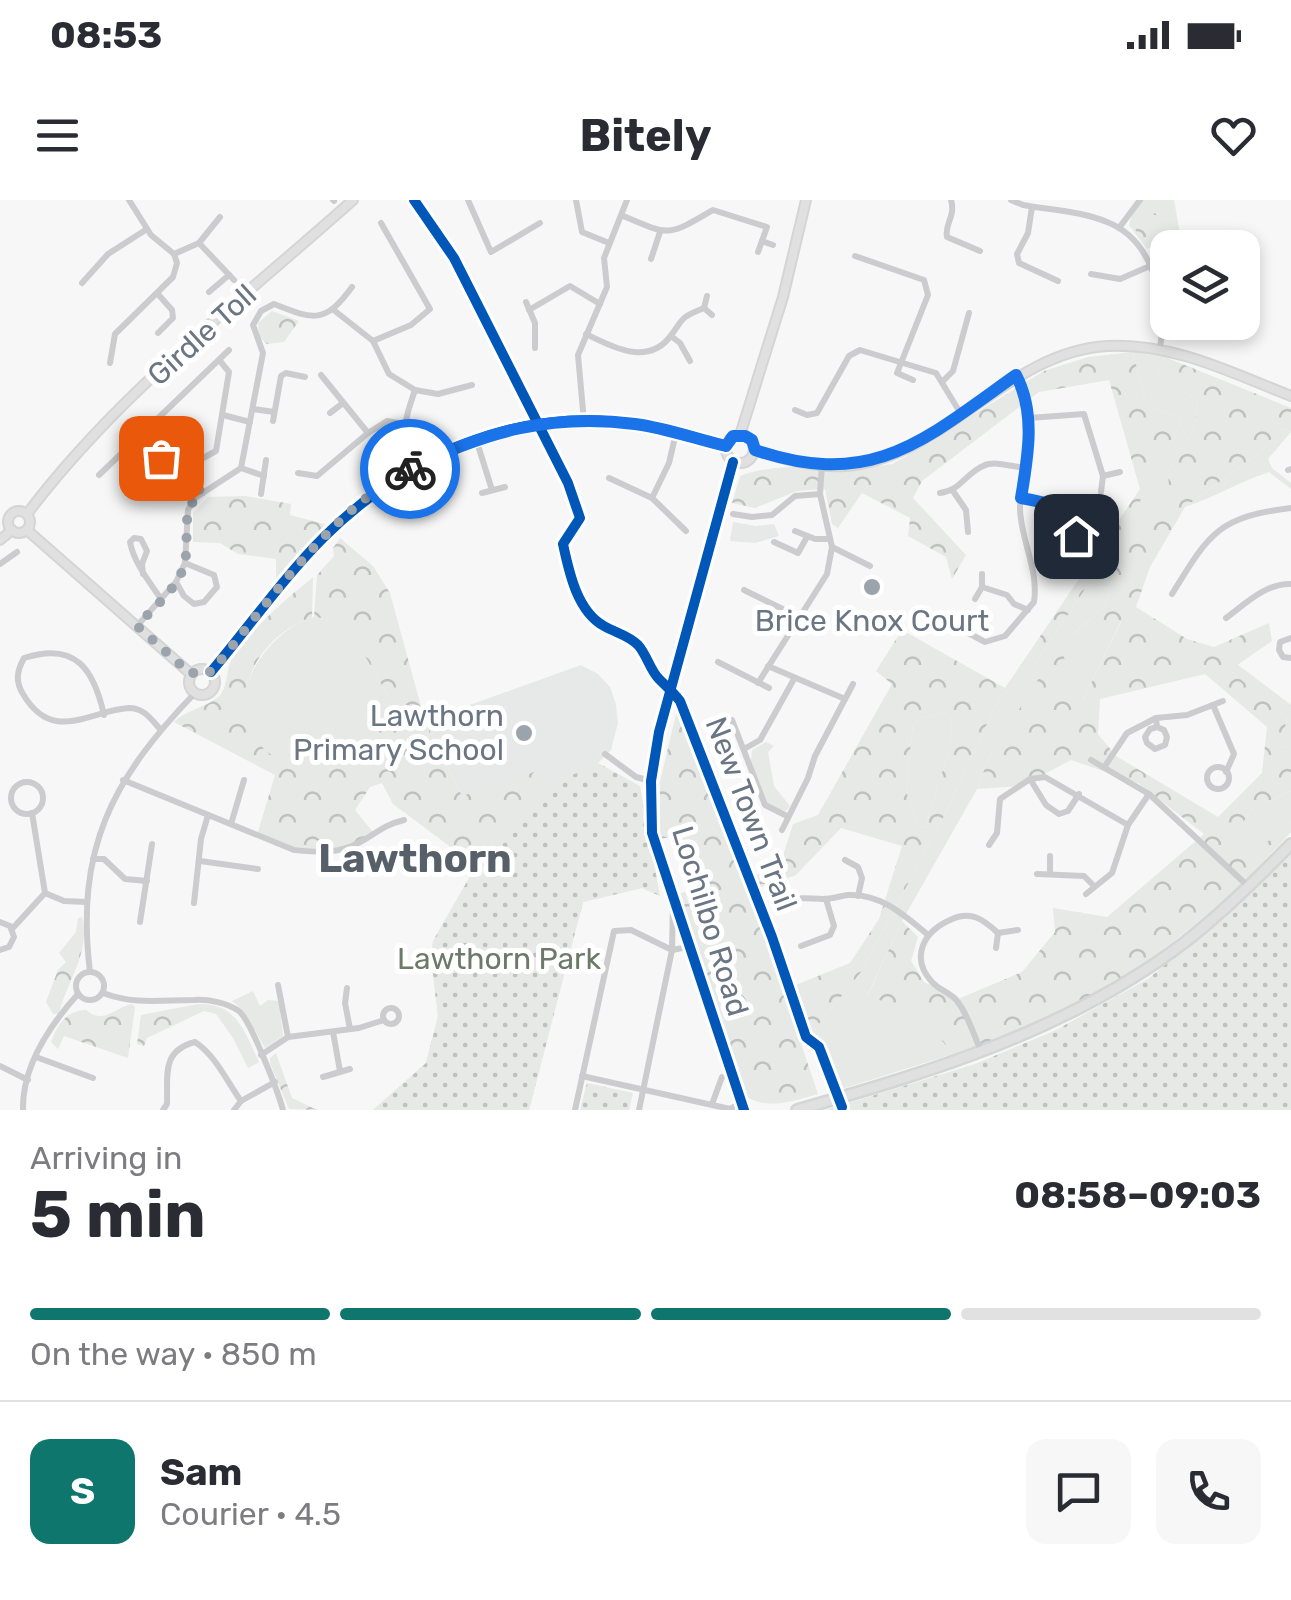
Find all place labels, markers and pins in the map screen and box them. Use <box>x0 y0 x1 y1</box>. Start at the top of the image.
pin <box>119 416 204 501</box>
pin <box>1034 494 1119 579</box>
marker: Brice Knox Court <box>861 576 883 598</box>
place label: Brice Knox Court <box>755 603 989 639</box>
place label: Lawthorn Primary School <box>293 698 504 768</box>
marker: Lawthorn Primary School <box>513 722 535 744</box>

